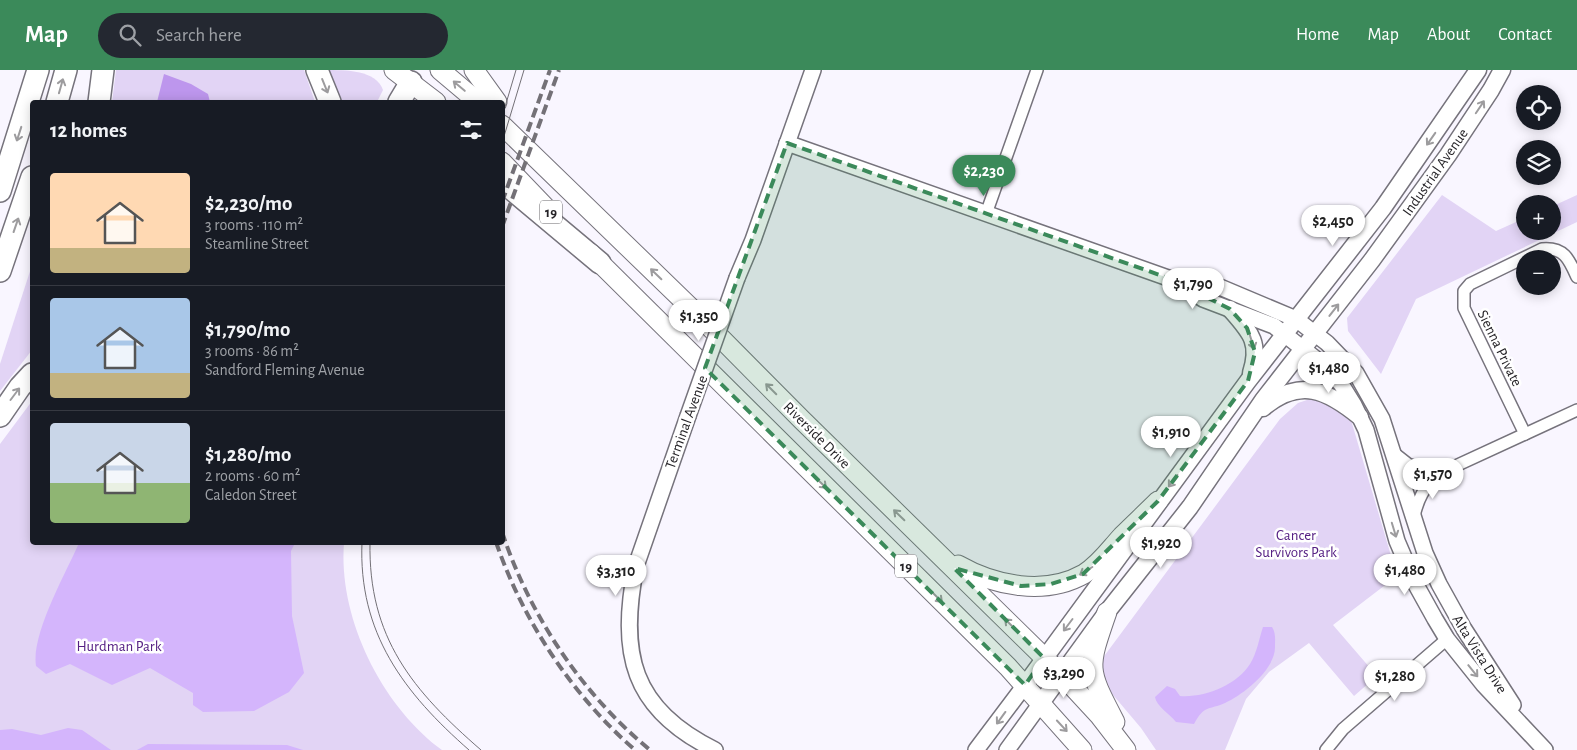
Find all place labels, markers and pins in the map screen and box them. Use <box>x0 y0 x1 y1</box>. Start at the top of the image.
pin: $2,230 <box>943 154 1025 197</box>
pin: $2,450 <box>1292 204 1374 247</box>
pin: $1,790 <box>1152 268 1234 310</box>
pin: $1,350 <box>658 300 740 342</box>
pin: $1,480 <box>1288 352 1370 394</box>
pin: $1,910 <box>1130 416 1212 458</box>
pin: $1,570 <box>1392 458 1474 500</box>
pin: $1,920 <box>1120 526 1202 569</box>
pin: $3,310 <box>575 554 657 597</box>
pin: $1,480 <box>1364 554 1446 596</box>
pin: $3,290 <box>1023 656 1105 699</box>
pin: $1,280 <box>1354 660 1436 702</box>

